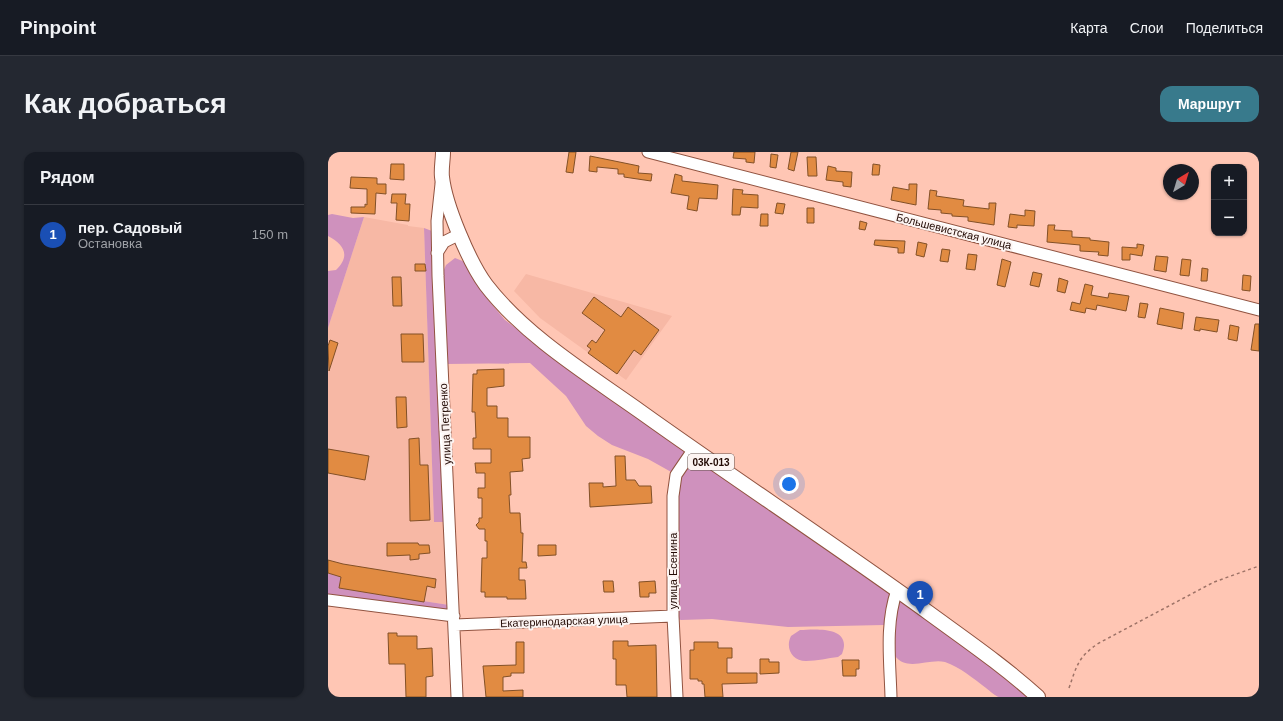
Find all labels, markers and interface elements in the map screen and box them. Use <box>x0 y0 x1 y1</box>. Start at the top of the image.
text: Pinpoint <box>20 17 96 38</box>
text: Карта <box>1070 20 1108 36</box>
text: Слои <box>1130 20 1164 36</box>
text: Поделиться <box>1186 20 1263 36</box>
button: Маршрут <box>1160 86 1259 122</box>
text: Как добраться <box>24 88 226 119</box>
north arrow <box>1163 164 1199 200</box>
map controls <box>1211 164 1247 236</box>
button: + <box>1211 164 1247 200</box>
text: Рядом <box>40 168 95 187</box>
button: − <box>1211 200 1247 236</box>
street label: Большевистская улица <box>895 211 1014 251</box>
text: пер. Садовый <box>78 219 182 236</box>
text: 1 <box>49 227 57 242</box>
text: 150 m <box>252 227 288 242</box>
text: Остановка <box>78 236 142 251</box>
street label: улица Петренко <box>437 383 453 465</box>
road number: 03К-013 <box>688 454 734 470</box>
your location <box>779 474 799 494</box>
street label: улица Есенина <box>667 532 679 609</box>
pin: 1 <box>907 581 933 614</box>
street label: Екатеринодарская улица <box>500 613 629 629</box>

